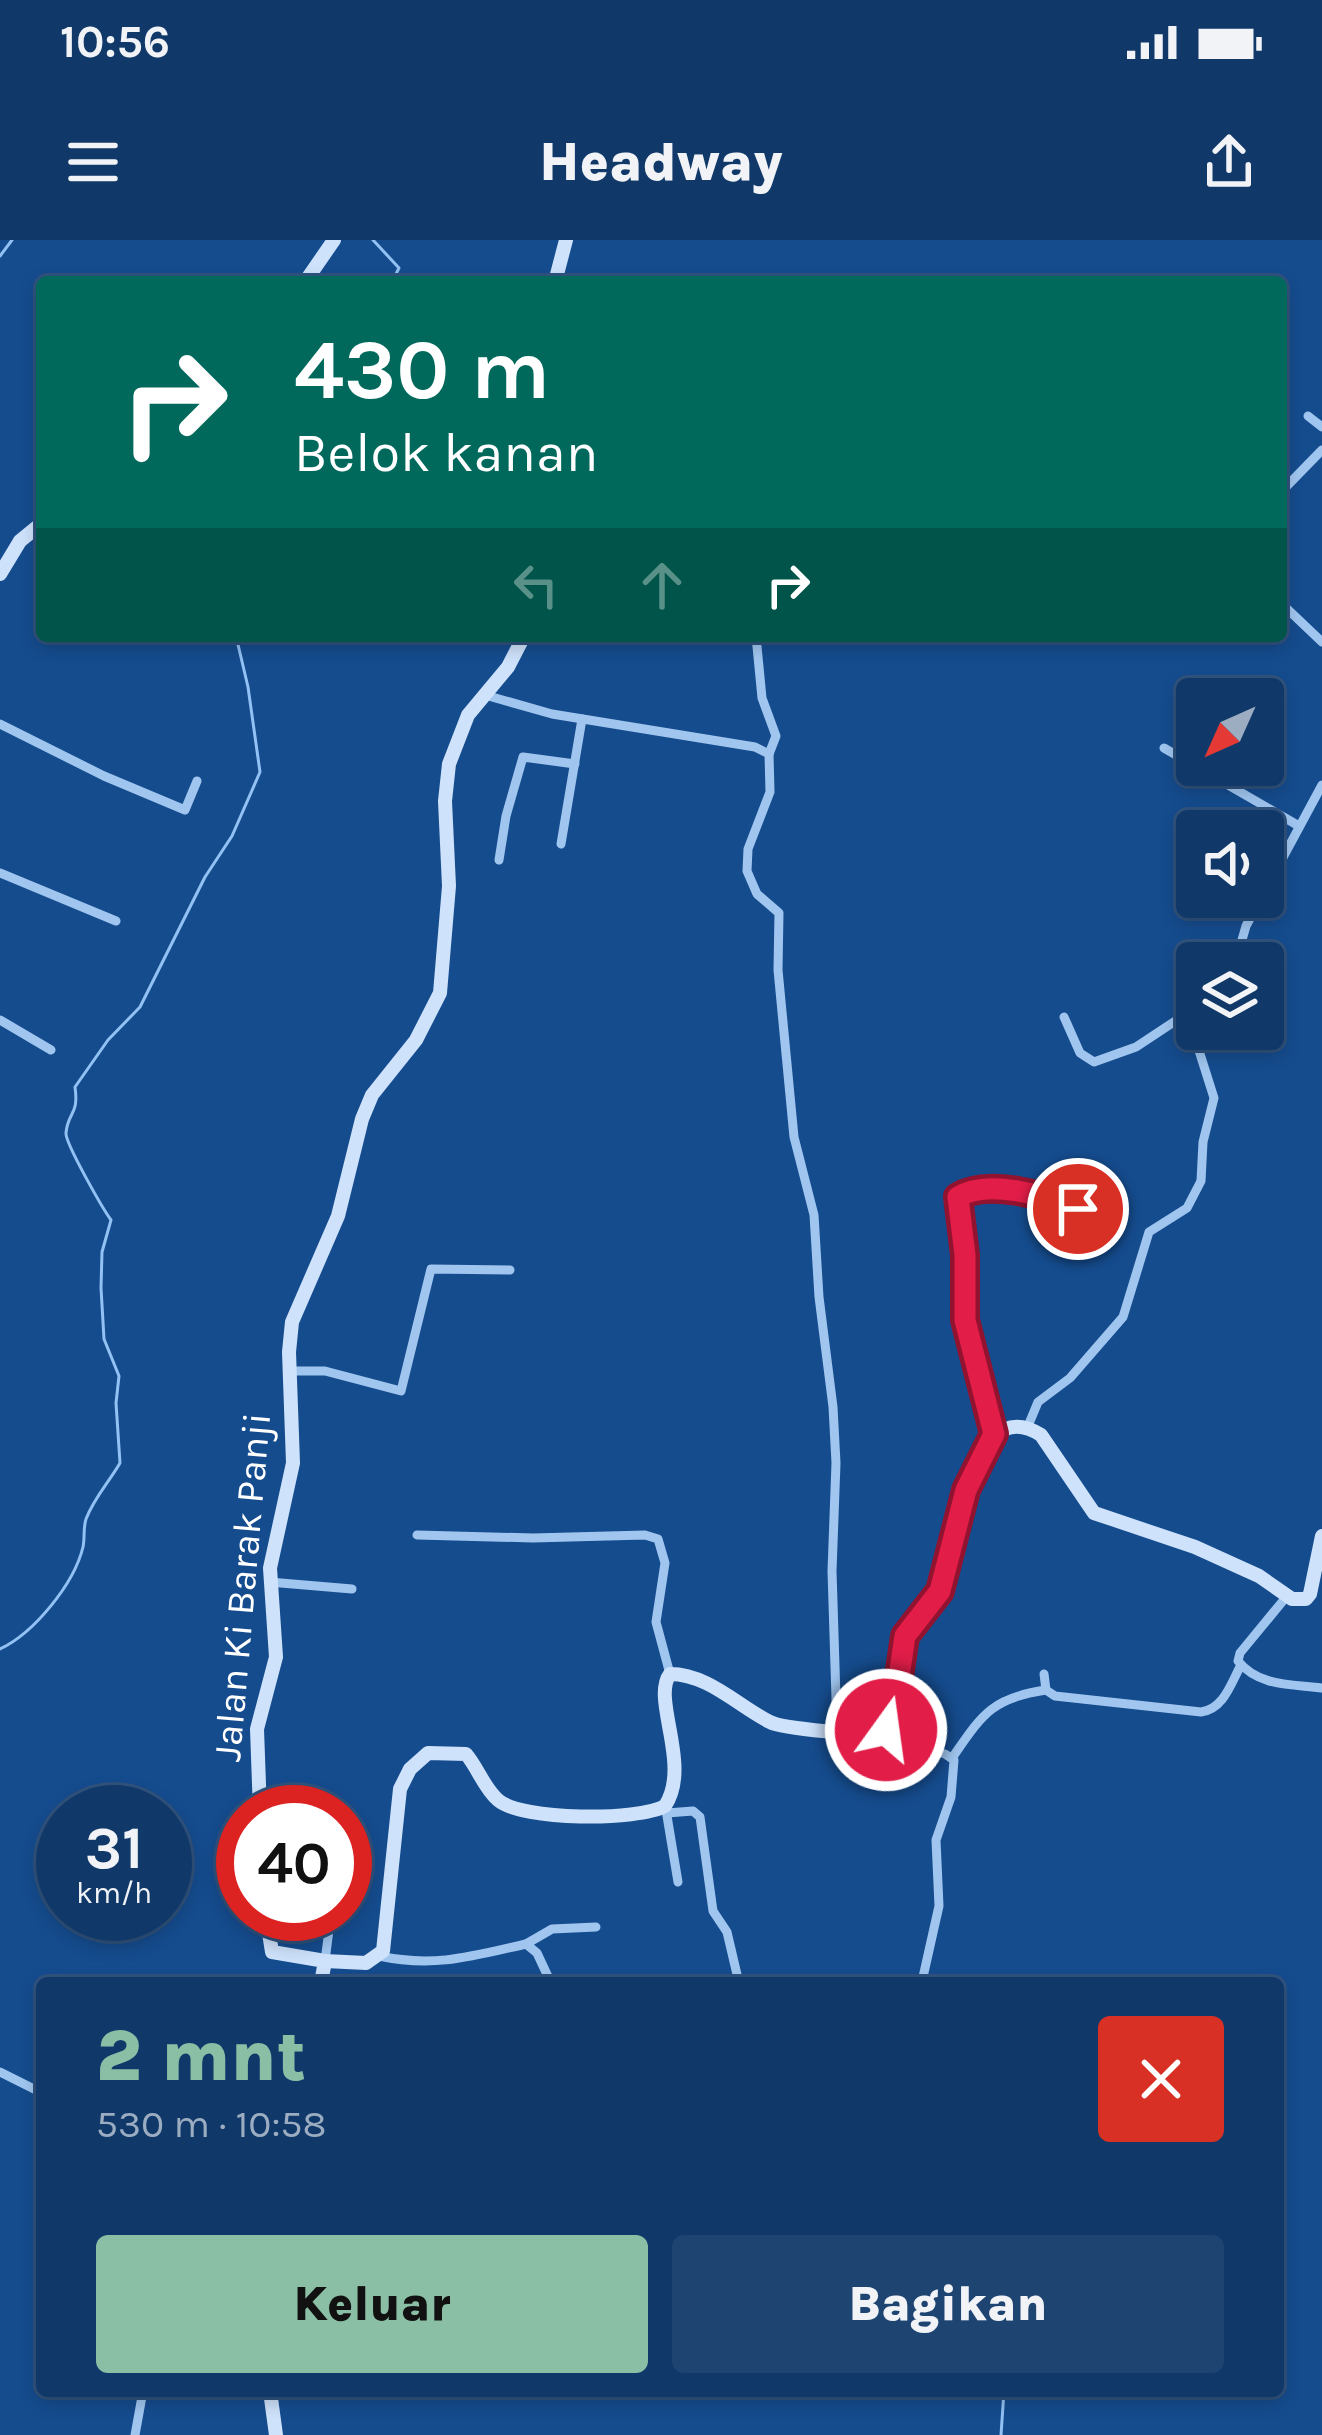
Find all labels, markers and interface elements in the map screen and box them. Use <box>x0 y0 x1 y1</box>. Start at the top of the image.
text: 10:56 <box>60 16 170 68</box>
icon: menu <box>60 129 126 195</box>
icon: share <box>1196 129 1262 195</box>
text: Headway <box>539 130 783 194</box>
text: 430 m <box>294 321 550 419</box>
icon: right <box>96 324 252 480</box>
text: Belok kanan <box>294 421 598 485</box>
icon: left <box>503 552 569 618</box>
icon: ahead <box>629 552 695 618</box>
icon: right <box>755 552 821 618</box>
north arrow <box>1176 678 1284 786</box>
map controls <box>1176 678 1284 1050</box>
button: sound <box>1176 810 1284 918</box>
button: layers <box>1176 942 1284 1050</box>
pin <box>1027 1158 1129 1260</box>
icon: arrive <box>1045 1176 1111 1242</box>
street label: Jalan Ki Barak Panji <box>204 1411 280 1763</box>
position arrow <box>823 1667 949 1793</box>
speed limit sign: 40 <box>216 1785 372 1941</box>
text: 31 <box>85 1813 143 1883</box>
text: km/h <box>76 1875 152 1911</box>
text: 2 mnt <box>96 2014 306 2098</box>
button: close <box>1098 2016 1224 2142</box>
text: 530 m · 10:58 <box>96 2101 326 2147</box>
button: Keluar <box>96 2235 648 2373</box>
button: Bagikan <box>672 2235 1224 2373</box>

